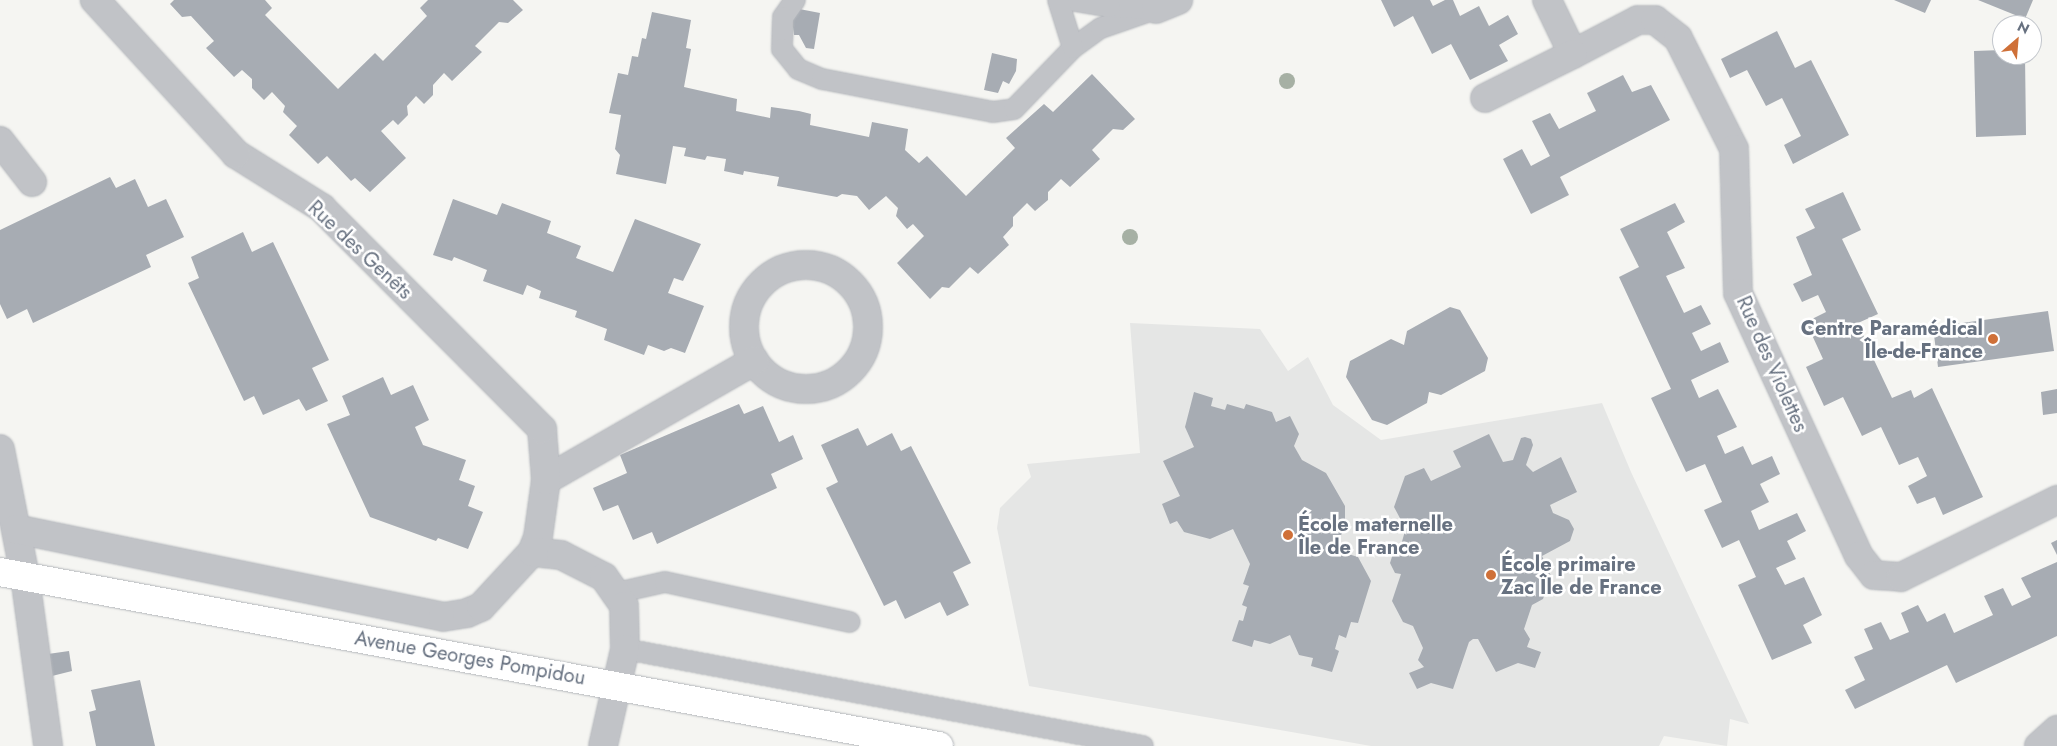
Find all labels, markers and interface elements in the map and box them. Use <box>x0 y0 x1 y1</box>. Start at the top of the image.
north arrow <box>1992 15 2042 65</box>
text: N <box>2014 16 2033 39</box>
street label: Rue des Genêts <box>303 196 417 304</box>
street label: Rue des Violettes <box>1731 292 1813 436</box>
place label: Centre Paramédical Île-de-France <box>1801 316 1983 363</box>
marker: Centre Paramédical Île-de-France <box>1987 333 1999 345</box>
place label: École maternelle Île de France <box>1298 512 1453 559</box>
marker: École maternelle Île de France <box>1282 529 1294 541</box>
place label: École primaire Zac Île de France <box>1501 552 1662 599</box>
marker: École primaire Zac Île de France <box>1485 569 1497 581</box>
street label: Avenue Georges Pompidou <box>353 626 587 690</box>

